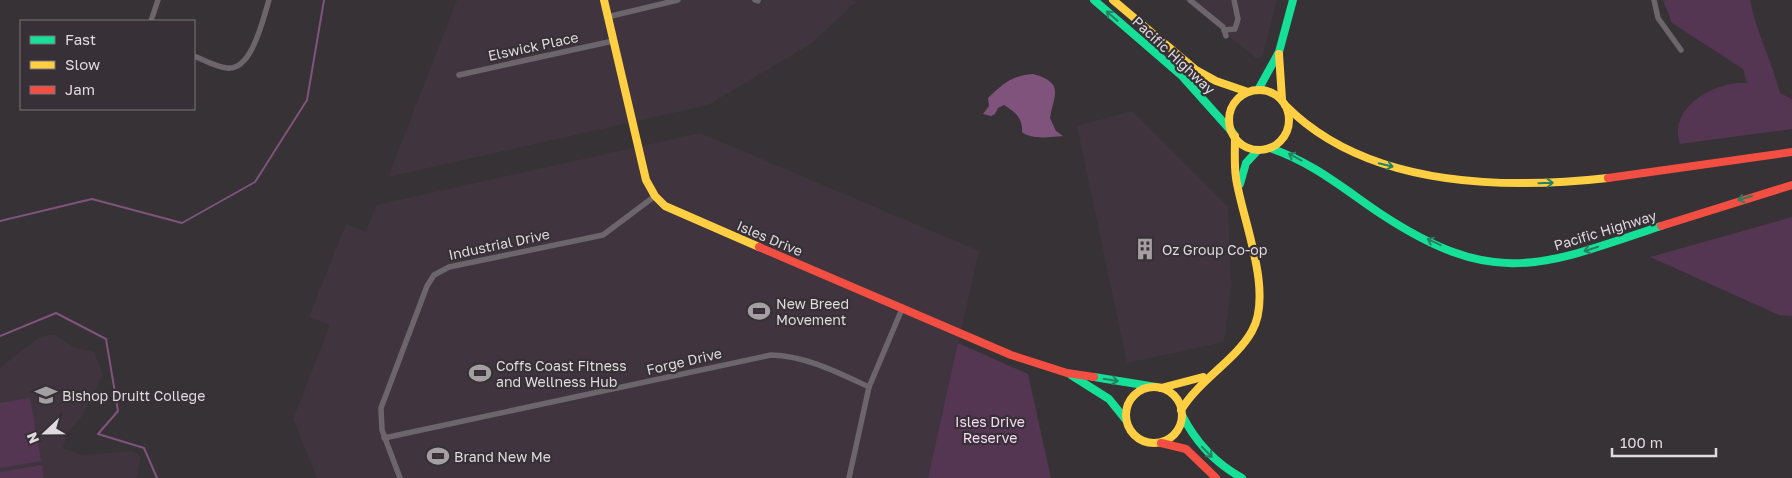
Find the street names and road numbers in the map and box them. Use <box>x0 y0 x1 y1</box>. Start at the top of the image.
street label: Pacific Highway <box>1129 13 1219 98</box>
street label: Elswick Place <box>486 28 580 64</box>
street label: Pacific Highway <box>1552 206 1658 254</box>
street label: Isles Drive <box>735 217 805 259</box>
street label: Industrial Drive <box>447 225 551 263</box>
street label: Forge Drive <box>645 344 723 378</box>

